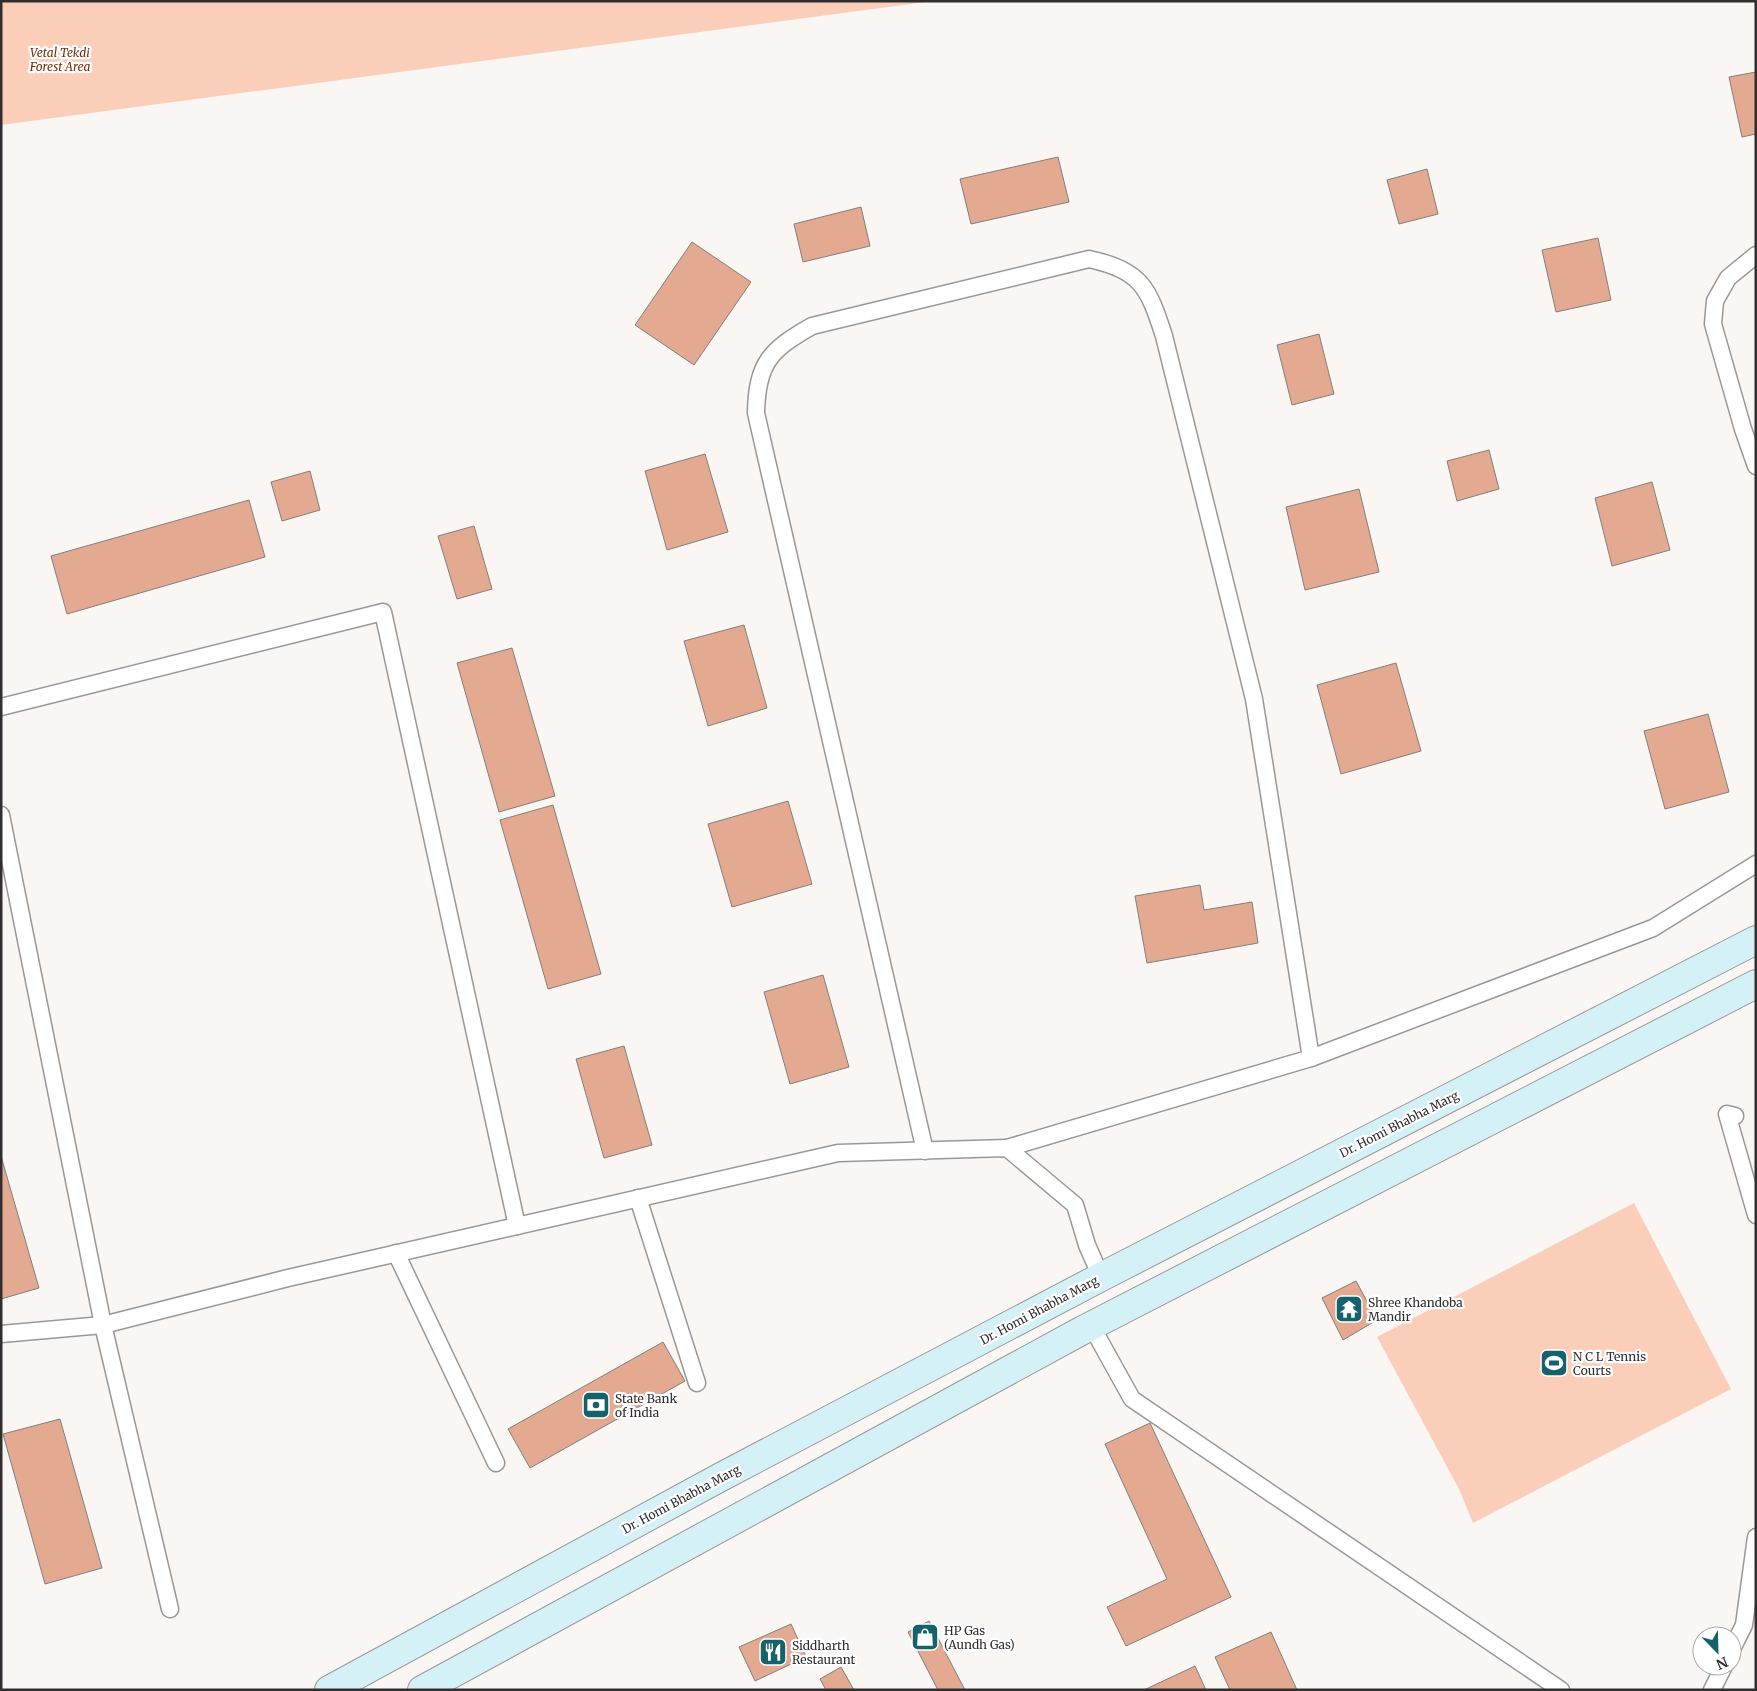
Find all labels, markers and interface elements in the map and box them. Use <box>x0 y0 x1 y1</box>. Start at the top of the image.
park label: Vetal Tekdi Forest Area <box>29 45 90 74</box>
street label: Dr. Homi Bhabha Marg <box>1337 1087 1462 1161</box>
street label: Dr. Homi Bhabha Marg <box>977 1272 1101 1348</box>
temple icon: Shree Khandoba Mandir <box>1334 1294 1364 1324</box>
place label: Shree Khandoba Mandir <box>1368 1295 1463 1324</box>
sports icon: N C L Tennis Courts <box>1539 1348 1569 1378</box>
place label: N C L Tennis Courts <box>1573 1349 1646 1378</box>
bank icon: State Bank of India <box>581 1390 611 1420</box>
place label: State Bank of India <box>615 1391 677 1420</box>
street label: Dr. Homi Bhabha Marg <box>619 1461 743 1537</box>
shop icon: HP Gas (Aundh Gas) <box>910 1622 940 1652</box>
place label: HP Gas (Aundh Gas) <box>944 1623 1015 1652</box>
north arrow <box>1692 1626 1742 1676</box>
restaurant icon: Siddharth Restaurant <box>758 1637 788 1667</box>
place label: Siddharth Restaurant <box>792 1638 855 1667</box>
text: N <box>1713 1653 1731 1673</box>

